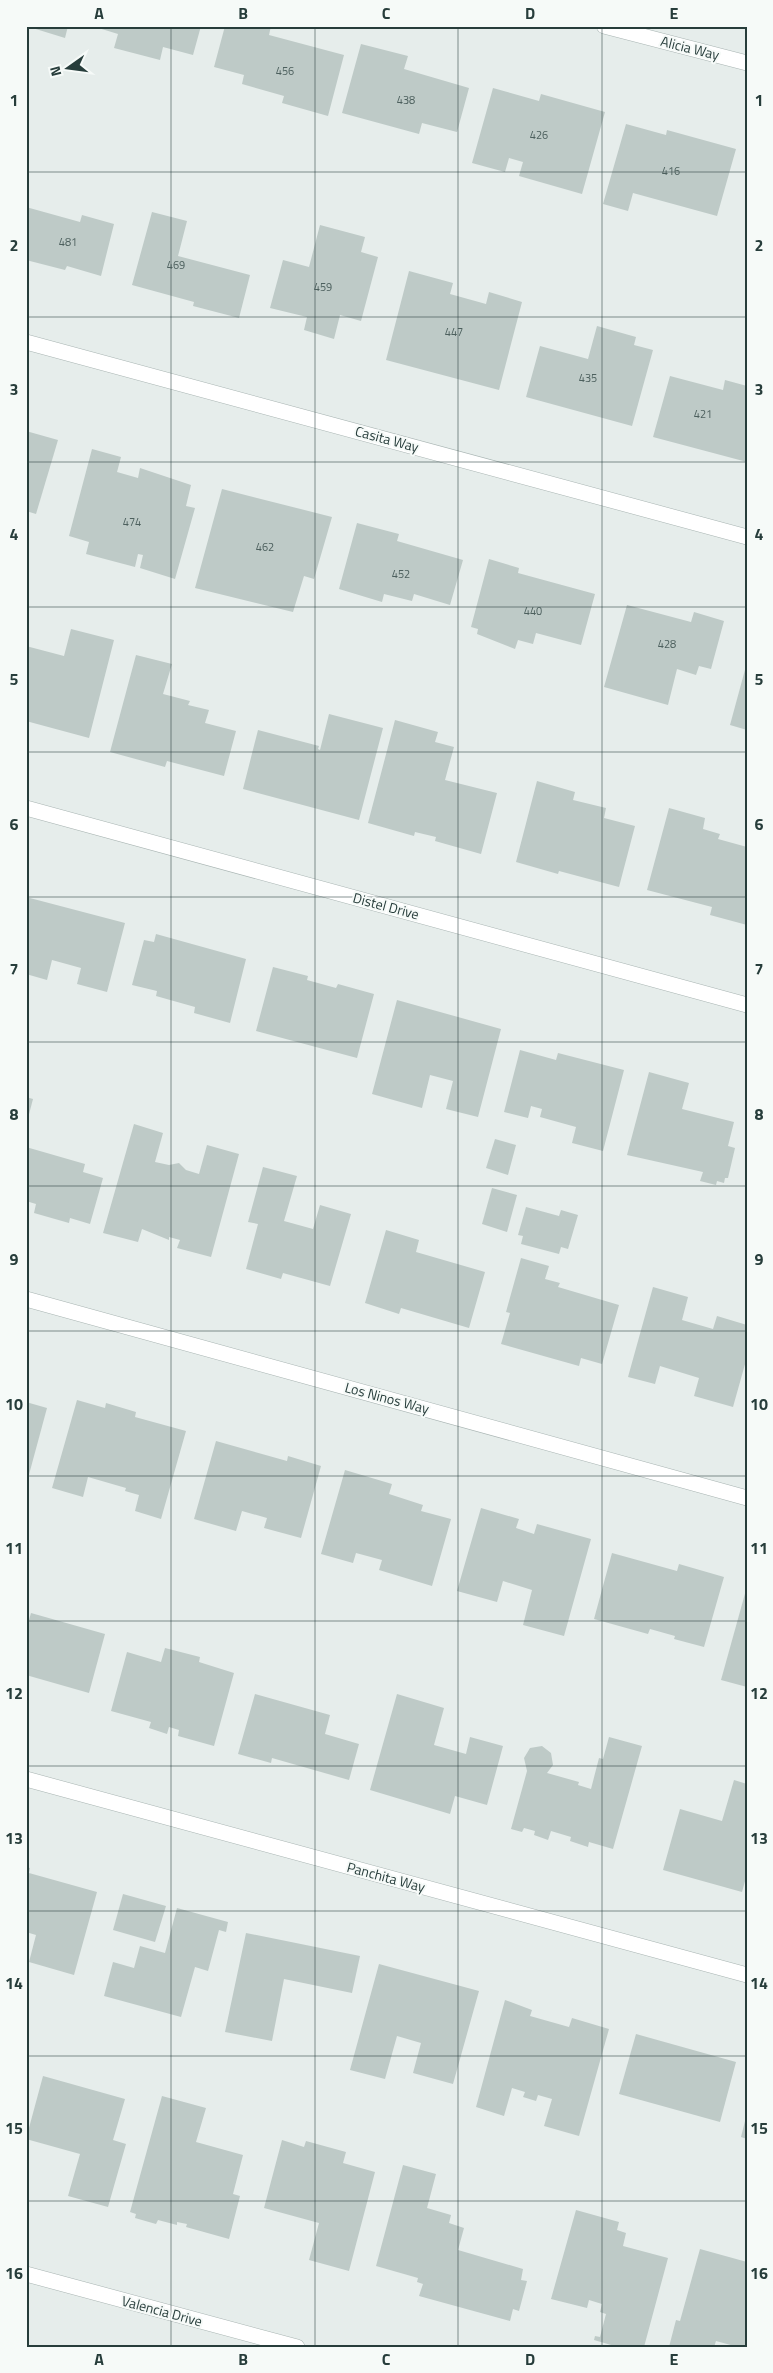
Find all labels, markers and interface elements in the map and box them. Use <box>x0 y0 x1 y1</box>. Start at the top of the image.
text: A <box>94 1 104 25</box>
text: B <box>238 1 248 25</box>
text: C <box>382 1 391 25</box>
text: D <box>525 1 535 25</box>
text: E <box>670 1 679 25</box>
street label: Alicia Way <box>659 30 722 65</box>
north arrow <box>42 42 92 92</box>
house number: 456 <box>276 63 294 79</box>
text: N <box>44 64 66 79</box>
text: 1 <box>10 88 18 112</box>
text: 1 <box>755 88 763 112</box>
house number: 438 <box>397 92 415 108</box>
house number: 426 <box>530 127 548 143</box>
house number: 416 <box>662 163 680 179</box>
text: 2 <box>10 233 18 257</box>
text: 2 <box>755 233 763 257</box>
house number: 481 <box>59 234 77 250</box>
house number: 469 <box>167 257 185 273</box>
house number: 459 <box>314 279 332 295</box>
house number: 447 <box>445 324 463 340</box>
house number: 435 <box>579 370 597 386</box>
text: 3 <box>10 377 18 401</box>
text: 3 <box>755 377 763 401</box>
house number: 421 <box>694 406 712 422</box>
street label: Casita Way <box>353 420 422 457</box>
house number: 474 <box>123 514 141 530</box>
text: 4 <box>10 522 19 546</box>
text: 4 <box>755 522 764 546</box>
house number: 462 <box>256 539 274 555</box>
house number: 452 <box>392 566 410 582</box>
house number: 440 <box>524 603 542 619</box>
house number: 428 <box>658 636 676 652</box>
text: 5 <box>10 667 19 691</box>
text: 5 <box>755 667 764 691</box>
text: 6 <box>10 812 19 836</box>
text: 6 <box>755 812 764 836</box>
street label: Distel Drive <box>351 887 421 924</box>
text: 7 <box>10 957 18 981</box>
text: 7 <box>755 957 763 981</box>
text: 8 <box>10 1102 19 1126</box>
text: 8 <box>755 1102 764 1126</box>
text: 9 <box>10 1247 19 1271</box>
text: 9 <box>755 1247 764 1271</box>
street label: Los Ninos Way <box>343 1376 432 1419</box>
text: 10 <box>5 1392 23 1416</box>
text: 10 <box>750 1392 768 1416</box>
text: 11 <box>5 1536 23 1560</box>
text: 11 <box>750 1536 768 1560</box>
text: 12 <box>5 1681 23 1705</box>
text: 12 <box>750 1681 768 1705</box>
text: 13 <box>5 1826 23 1850</box>
text: 13 <box>750 1826 768 1850</box>
street label: Panchita Way <box>345 1856 428 1897</box>
text: 14 <box>5 1971 23 1995</box>
text: 14 <box>750 1971 768 1995</box>
text: 15 <box>5 2116 23 2140</box>
text: 15 <box>750 2116 768 2140</box>
text: 16 <box>5 2261 23 2285</box>
text: 16 <box>750 2261 768 2285</box>
street label: Valencia Drive <box>120 2290 205 2331</box>
text: A <box>94 2347 104 2371</box>
text: B <box>238 2347 248 2371</box>
text: C <box>382 2347 391 2371</box>
text: D <box>525 2347 535 2371</box>
text: E <box>670 2347 679 2371</box>

